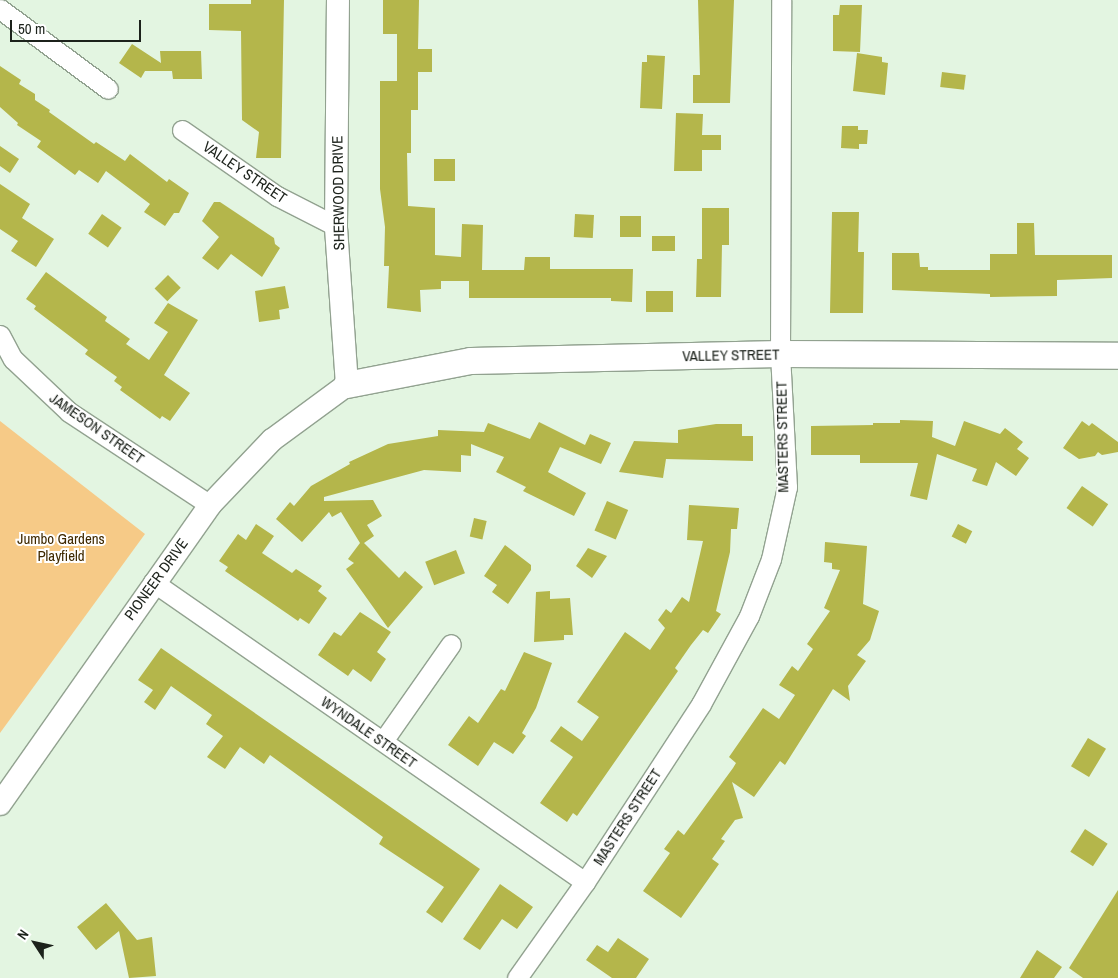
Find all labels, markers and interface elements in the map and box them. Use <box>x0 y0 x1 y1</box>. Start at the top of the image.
scale bar <box>12 10 144 42</box>
text: 50 m <box>18 18 45 39</box>
street label: SHERWOOD DRIVE <box>328 136 348 250</box>
street label: VALLEY STREET <box>200 137 290 207</box>
street label: VALLEY STREET <box>682 345 780 365</box>
street label: MASTERS STREET <box>772 381 792 493</box>
street label: JAMESON STREET <box>46 389 148 467</box>
park label: Jumbo Gardens Playfield <box>17 529 105 564</box>
street label: PIONEER DRIVE <box>120 535 192 623</box>
street label: WYNDALE STREET <box>318 692 420 772</box>
street label: MASTERS STREET <box>589 765 665 869</box>
north arrow <box>10 918 60 968</box>
text: N <box>13 926 32 943</box>

